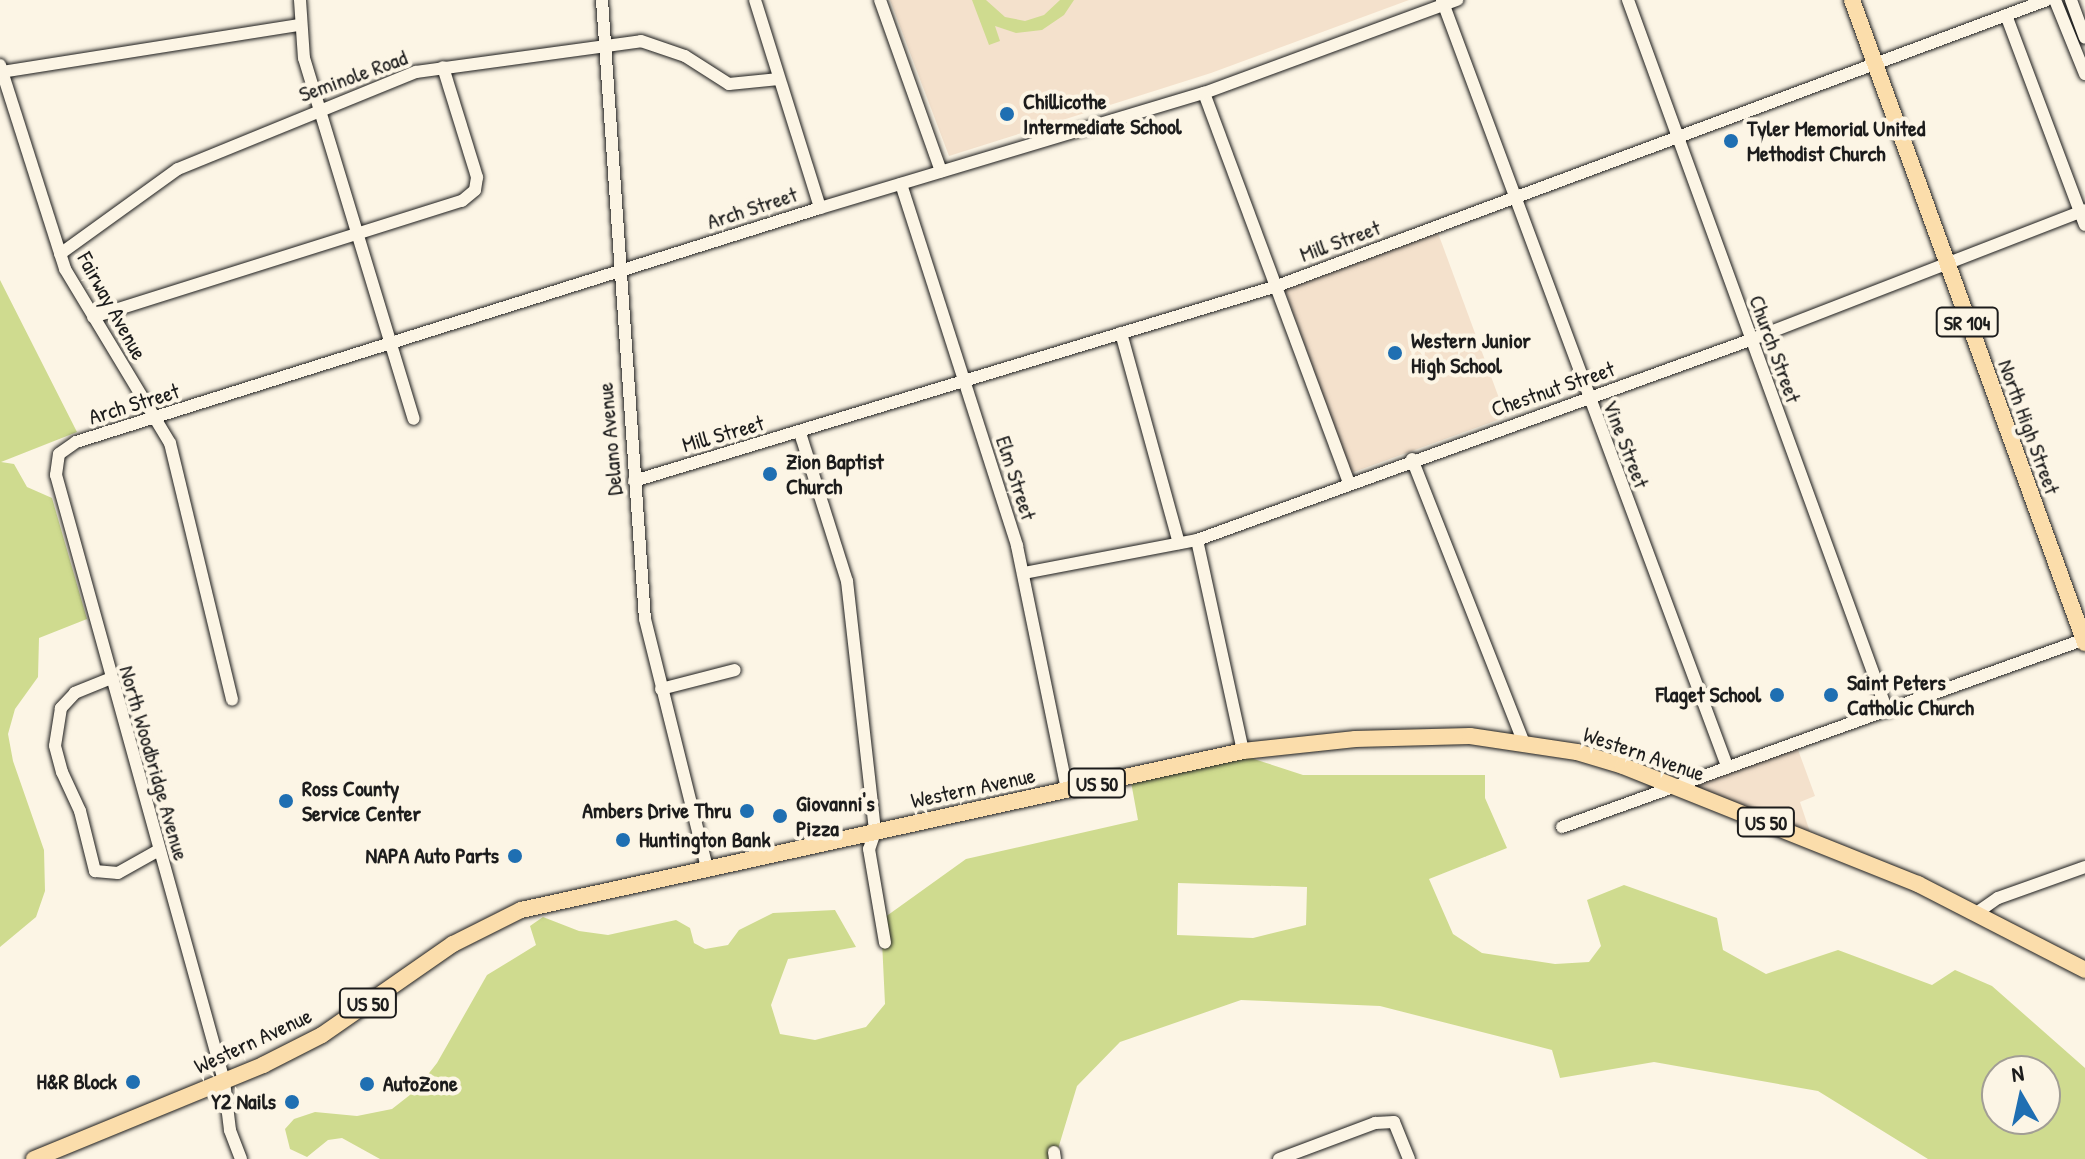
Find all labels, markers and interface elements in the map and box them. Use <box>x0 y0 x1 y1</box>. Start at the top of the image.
street label: Seminole Road <box>295 44 411 108</box>
place label: Chillicothe Intermediate School <box>1023 88 1182 140</box>
marker: Chillicothe Intermediate School <box>998 105 1016 123</box>
place label: Tyler Memorial United Methodist Church <box>1747 115 1925 166</box>
marker: Tyler Memorial United Methodist Church <box>1722 132 1740 150</box>
street label: Arch Street <box>704 181 800 235</box>
street label: Mill Street <box>1296 214 1384 268</box>
street label: Fairway Avenue <box>72 247 152 365</box>
street label: Church Street <box>1743 292 1807 406</box>
road number: SR 104 <box>1935 306 1999 338</box>
place label: Western Junior High School <box>1411 327 1531 378</box>
marker: Western Junior High School <box>1386 344 1404 362</box>
street label: Chestnut Street <box>1488 356 1618 422</box>
street label: North High Street <box>1992 356 2066 498</box>
street label: Arch Street <box>86 378 182 430</box>
street label: Delano Avenue <box>592 381 628 497</box>
street label: Vine Street <box>1597 396 1655 492</box>
street label: Mill Street <box>679 410 767 458</box>
street label: Elm Street <box>990 433 1042 523</box>
place label: Zion Baptist Church <box>786 448 884 500</box>
marker: Zion Baptist Church <box>761 465 779 483</box>
street label: North Woodbridge Avenue <box>114 663 194 863</box>
place label: Saint Peters Catholic Church <box>1847 669 1974 720</box>
place label: Flaget School <box>1656 682 1761 708</box>
marker: Flaget School <box>1768 686 1786 704</box>
marker: Saint Peters Catholic Church <box>1822 686 1840 704</box>
street label: Western Avenue <box>1580 721 1708 787</box>
street label: Western Avenue <box>908 762 1038 814</box>
road number: US 50 <box>1067 767 1127 799</box>
place label: Ross County Service Center <box>302 775 421 826</box>
place label: Giovanni's Pizza <box>796 790 875 842</box>
marker: Ross County Service Center <box>277 792 295 810</box>
place label: Ambers Drive Thru <box>582 798 731 824</box>
marker: Ambers Drive Thru <box>738 802 756 820</box>
road number: US 50 <box>1736 806 1796 838</box>
marker: Giovanni's Pizza <box>771 807 789 825</box>
place label: Huntington Bank <box>639 827 771 853</box>
marker: Huntington Bank <box>614 831 632 849</box>
place label: NAPA Auto Parts <box>365 843 499 869</box>
marker: NAPA Auto Parts <box>506 847 524 865</box>
road number: US 50 <box>338 987 398 1019</box>
street label: Western Avenue <box>190 1002 316 1080</box>
north arrow <box>1981 1055 2061 1135</box>
text: N <box>2009 1058 2026 1089</box>
place label: H&R Block <box>36 1069 117 1095</box>
place label: AutoZone <box>383 1071 458 1097</box>
marker: H&R Block <box>124 1073 142 1091</box>
marker: AutoZone <box>358 1075 376 1093</box>
place label: Y2 Nails <box>211 1089 276 1115</box>
marker: Y2 Nails <box>283 1093 301 1111</box>

